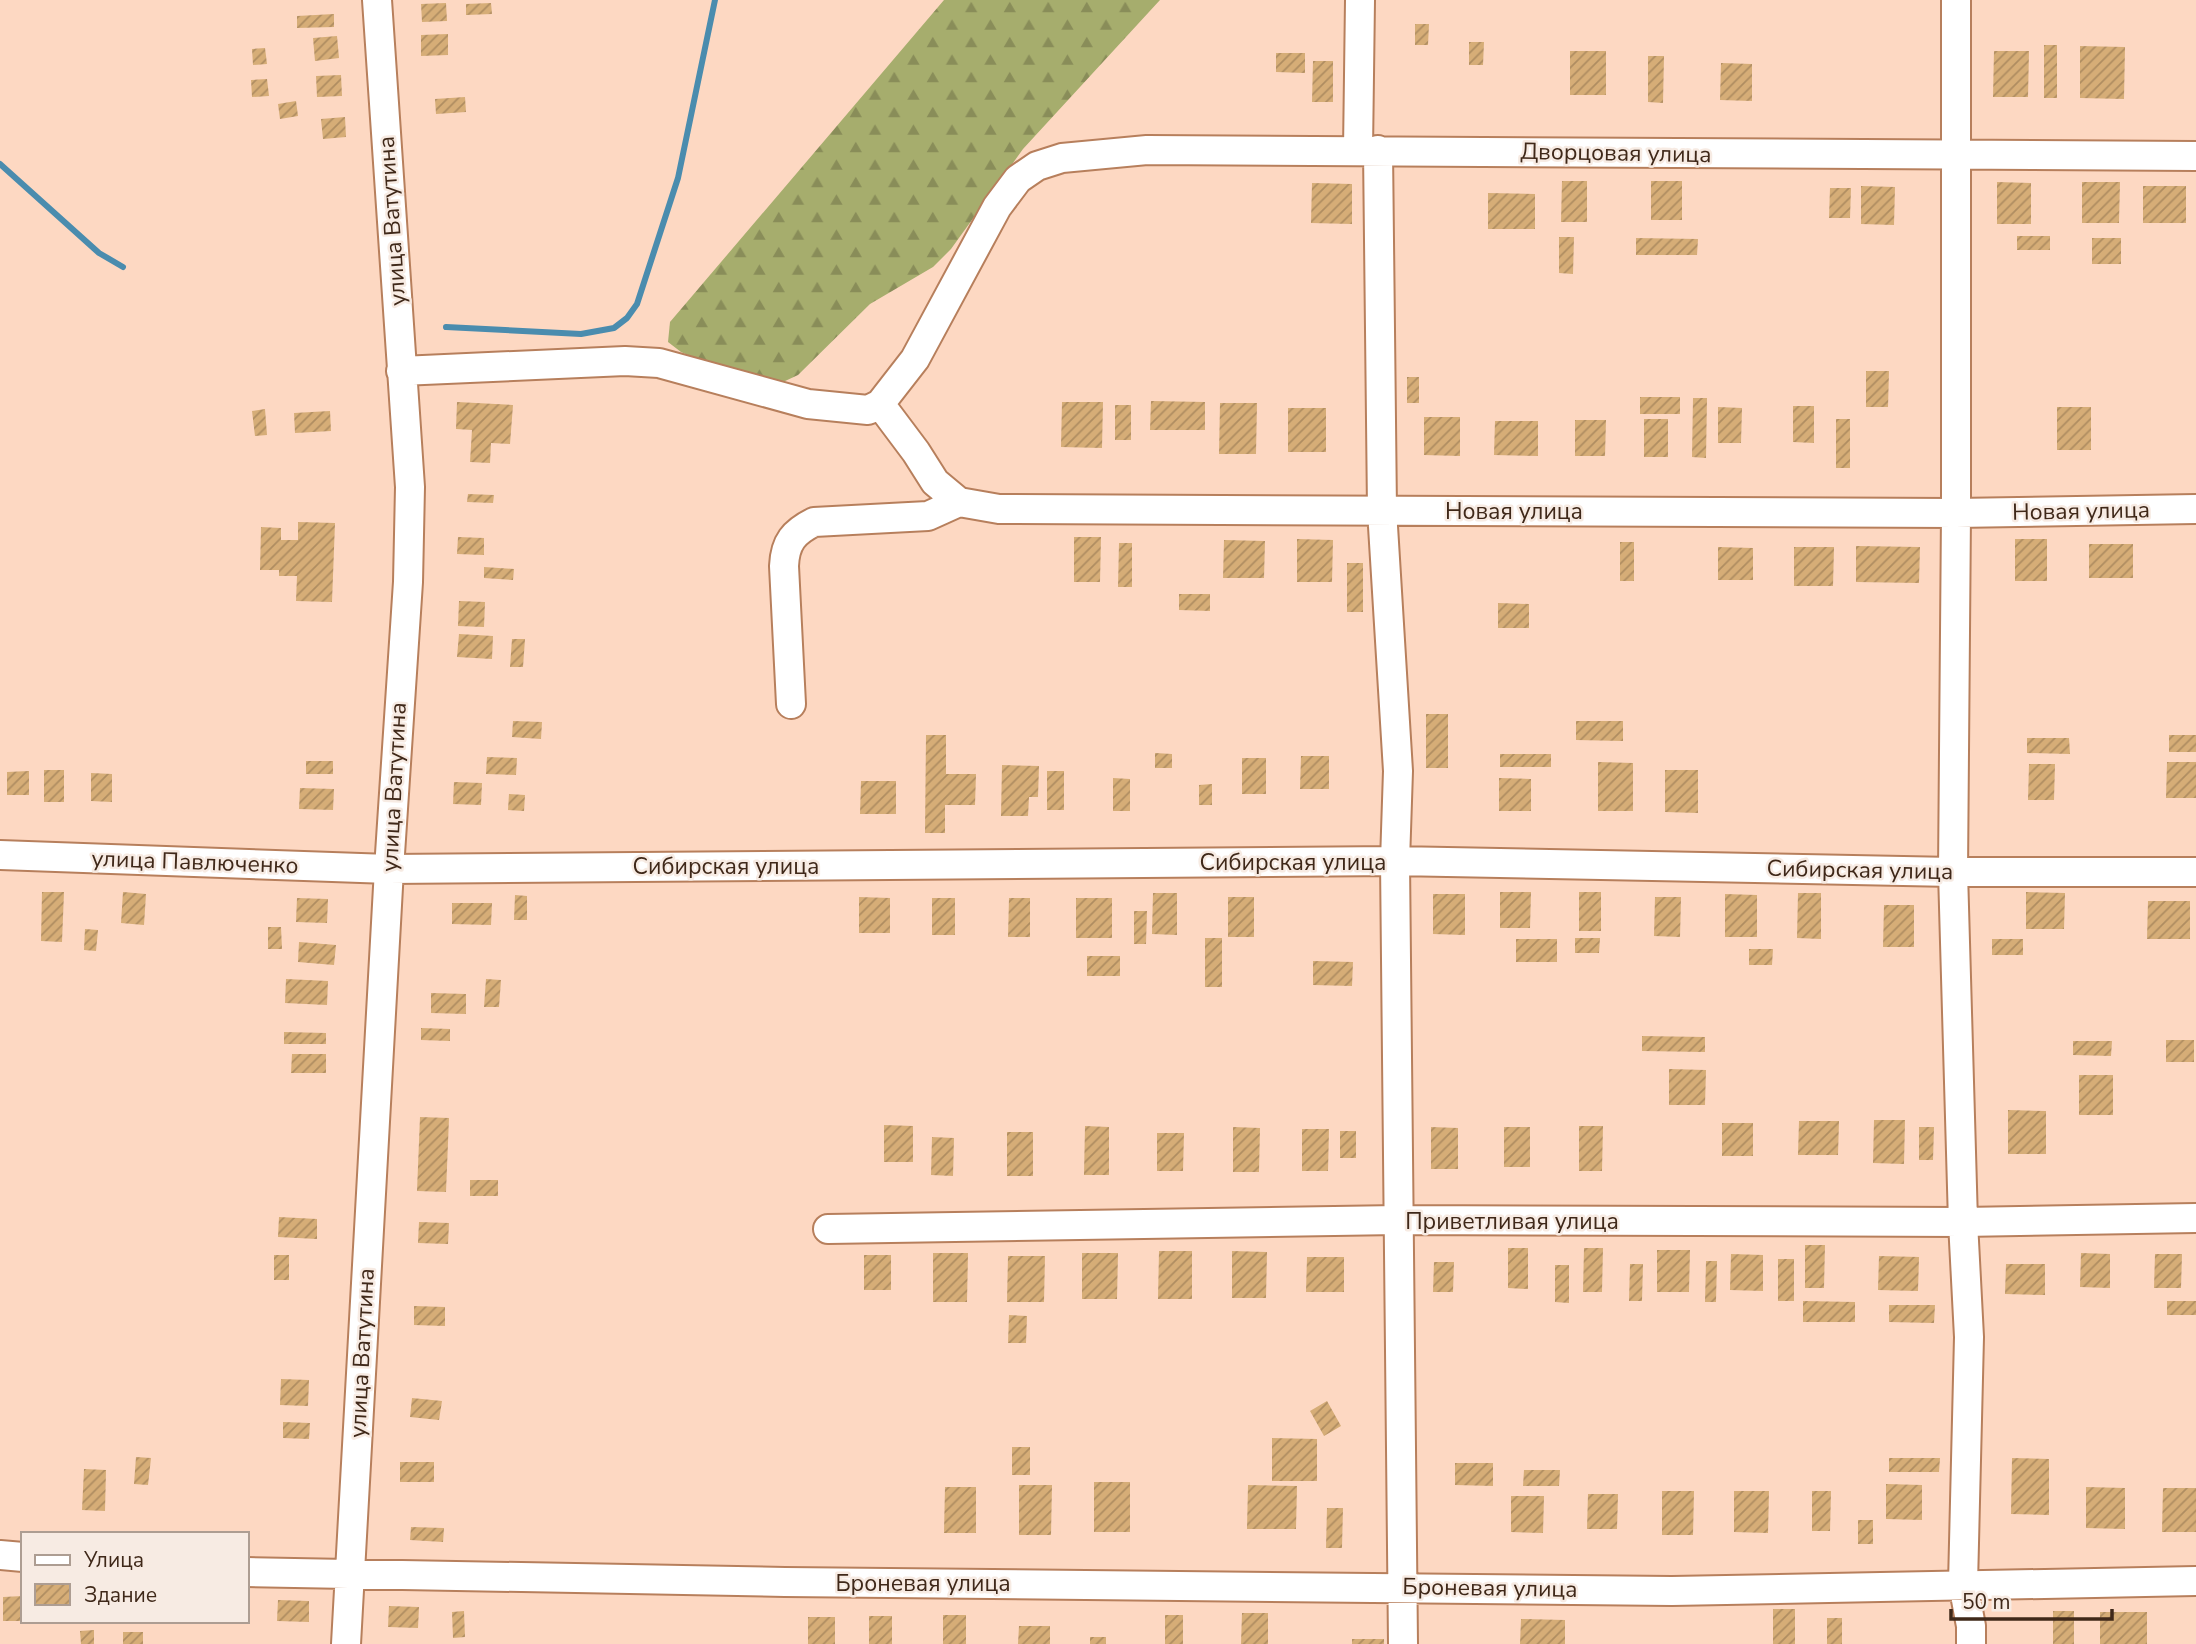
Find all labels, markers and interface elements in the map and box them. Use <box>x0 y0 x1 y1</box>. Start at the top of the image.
street label: улица Ватутина <box>371 135 413 307</box>
street label: Дворцовая улица <box>1520 136 1712 170</box>
street label: Новая улица <box>2012 494 2150 528</box>
street label: Новая улица <box>1445 496 1583 527</box>
street label: улица Ватутина <box>374 701 414 873</box>
street label: улица Павлюченко <box>91 843 299 881</box>
street label: Сибирская улица <box>1200 847 1386 878</box>
street label: Сибирская улица <box>633 851 819 882</box>
street label: Сибирская улица <box>1766 853 1954 887</box>
street label: Приветливая улица <box>1405 1206 1619 1237</box>
street label: улица Ватутина <box>342 1267 382 1439</box>
legend <box>21 1532 248 1623</box>
text: Улица <box>83 1546 144 1574</box>
street label: Броневая улица <box>835 1568 1011 1599</box>
street label: Броневая улица <box>1402 1571 1578 1605</box>
scale bar <box>1951 1578 2112 1622</box>
text: Здание <box>84 1581 157 1609</box>
text: 50 m <box>1962 1588 2011 1616</box>

